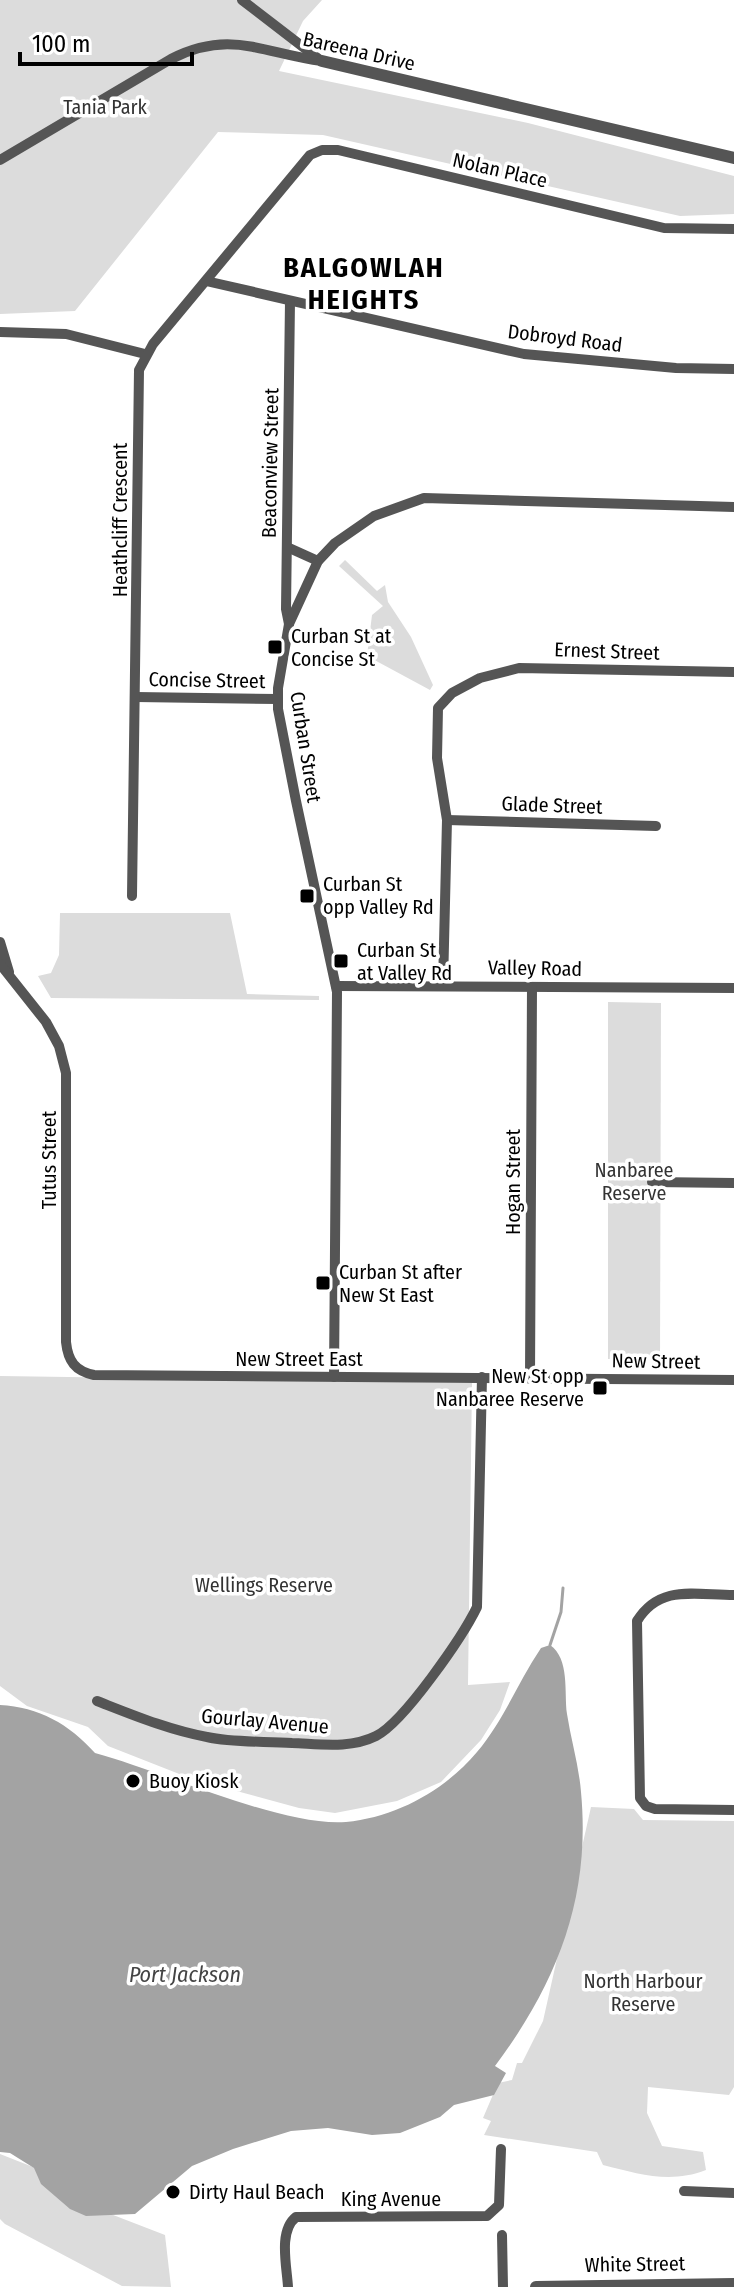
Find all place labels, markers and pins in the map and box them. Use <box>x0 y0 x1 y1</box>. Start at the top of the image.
place label: Curban St at Concise St <box>291 624 392 671</box>
marker: Curban St at Concise St <box>266 638 284 656</box>
place label: Curban St opp Valley Rd <box>323 872 434 919</box>
marker: Curban St opp Valley Rd <box>298 887 316 905</box>
place label: Curban St at Valley Rd <box>357 938 452 985</box>
marker: Curban St at Valley Rd <box>332 952 350 970</box>
place label: Curban St after New St East <box>339 1260 462 1307</box>
marker: Curban St after New St East <box>314 1274 332 1292</box>
place label: New St opp Nanbaree Reserve <box>436 1364 584 1411</box>
marker: New St opp Nanbaree Reserve <box>591 1379 609 1397</box>
place label: Buoy Kiosk <box>149 1769 239 1793</box>
marker: Buoy Kiosk <box>124 1772 142 1790</box>
place label: Dirty Haul Beach <box>189 2180 325 2204</box>
marker: Dirty Haul Beach <box>164 2183 182 2201</box>

